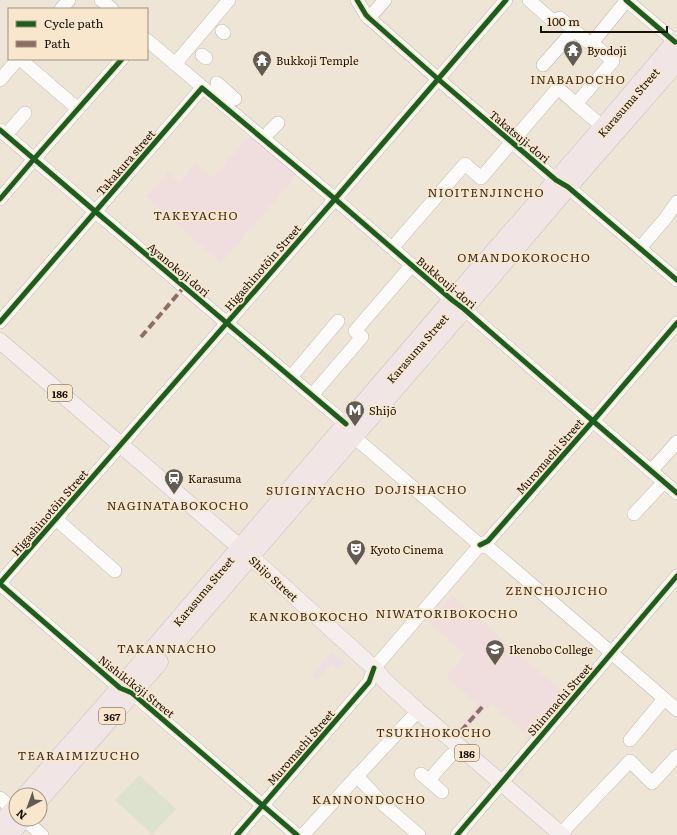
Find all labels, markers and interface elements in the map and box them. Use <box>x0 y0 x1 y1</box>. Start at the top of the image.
legend <box>8 8 148 60</box>
scale bar <box>541 8 667 34</box>
text: 100 m <box>547 12 580 30</box>
text: Cycle path <box>44 14 104 32</box>
text: Path <box>44 34 70 52</box>
temple icon: Byodoji <box>562 39 584 67</box>
place label: Byodoji <box>587 42 627 58</box>
temple icon: Bukkoji Temple <box>251 49 273 77</box>
place label: Bukkoji Temple <box>276 52 359 68</box>
street label: Karasuma Street <box>593 63 663 140</box>
district label: INABADOCHO <box>530 70 626 88</box>
street label: Takatsuji-dori <box>486 106 554 166</box>
street label: Takakura street <box>92 125 159 198</box>
district label: NIOITENJINCHO <box>427 183 545 201</box>
district label: TAKEYACHO <box>153 206 239 224</box>
street label: Higashinotōin Street <box>220 220 304 314</box>
street label: Ayanokoji dori <box>144 238 214 300</box>
district label: OMANDOKOROCHO <box>457 248 591 266</box>
street label: Bukkouji-dori <box>414 252 481 312</box>
street label: Karasuma Street <box>382 309 452 386</box>
road number: 186 <box>48 385 72 401</box>
metro station icon: Shijō <box>344 399 366 427</box>
place label: Shijō <box>369 402 396 418</box>
street label: Muromachi Street <box>512 414 587 497</box>
street label: Higashinotōin Street <box>7 465 91 559</box>
station icon: Karasuma <box>163 467 185 495</box>
place label: Karasuma <box>188 470 242 486</box>
district label: DOJISHACHO <box>375 480 467 498</box>
district label: SUIGINYACHO <box>266 481 366 499</box>
district label: NAGINATABOKOCHO <box>107 496 249 514</box>
theatre icon: Kyoto Cinema <box>345 538 367 566</box>
place label: Kyoto Cinema <box>370 541 444 557</box>
street label: Karasuma Street <box>169 552 237 630</box>
street label: Shijo Street <box>246 552 302 605</box>
district label: ZENCHOJICHO <box>506 581 608 599</box>
district label: NIWATORIBOKOCHO <box>375 604 519 622</box>
district label: KANKOBOKOCHO <box>249 607 369 625</box>
school or university icon: Ikenobo College <box>484 638 506 666</box>
district label: TAKANNACHO <box>117 639 217 657</box>
place label: Ikenobo College <box>509 641 593 657</box>
street label: Nishikikōji Street <box>96 651 179 721</box>
street label: Shinmachi Street <box>523 659 595 739</box>
street label: Muromachi Street <box>263 705 338 788</box>
road number: 367 <box>99 708 125 724</box>
district label: TSUKIHOKOCHO <box>376 723 492 741</box>
road number: 186 <box>455 745 479 761</box>
district label: TEARAIMIZUCHO <box>18 746 140 764</box>
north arrow <box>8 787 48 827</box>
district label: KANNONDOCHO <box>312 790 426 808</box>
text: N <box>12 806 30 824</box>

